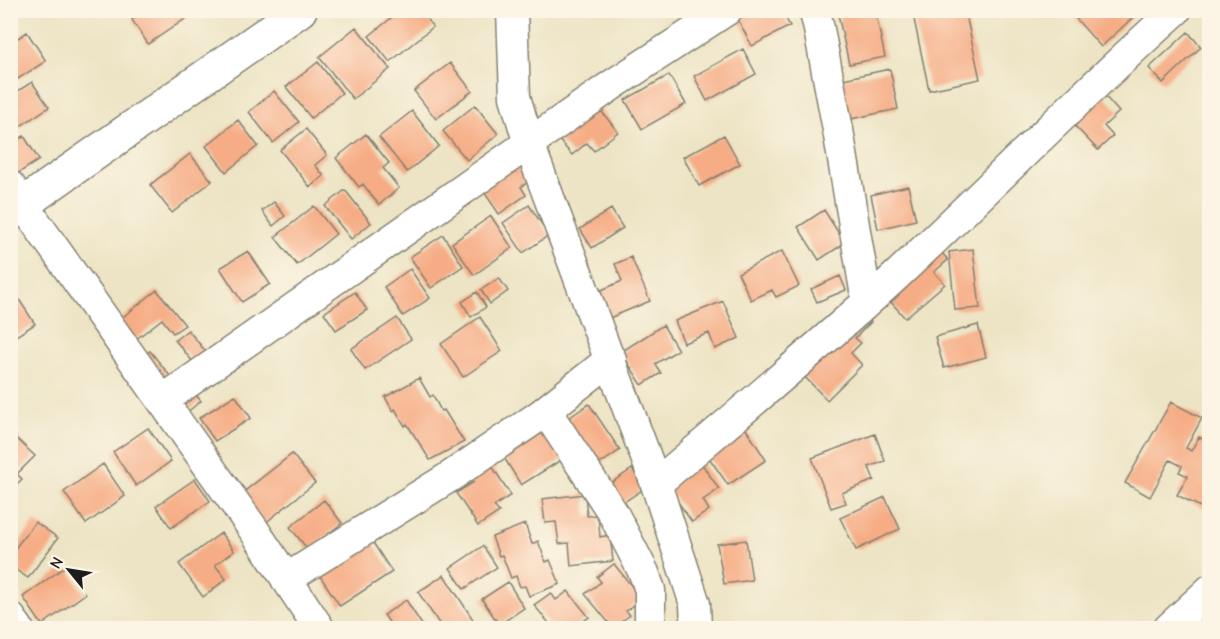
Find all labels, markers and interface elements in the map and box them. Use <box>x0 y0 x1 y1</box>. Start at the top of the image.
north arrow <box>39 540 99 600</box>
text: N <box>46 554 67 572</box>

